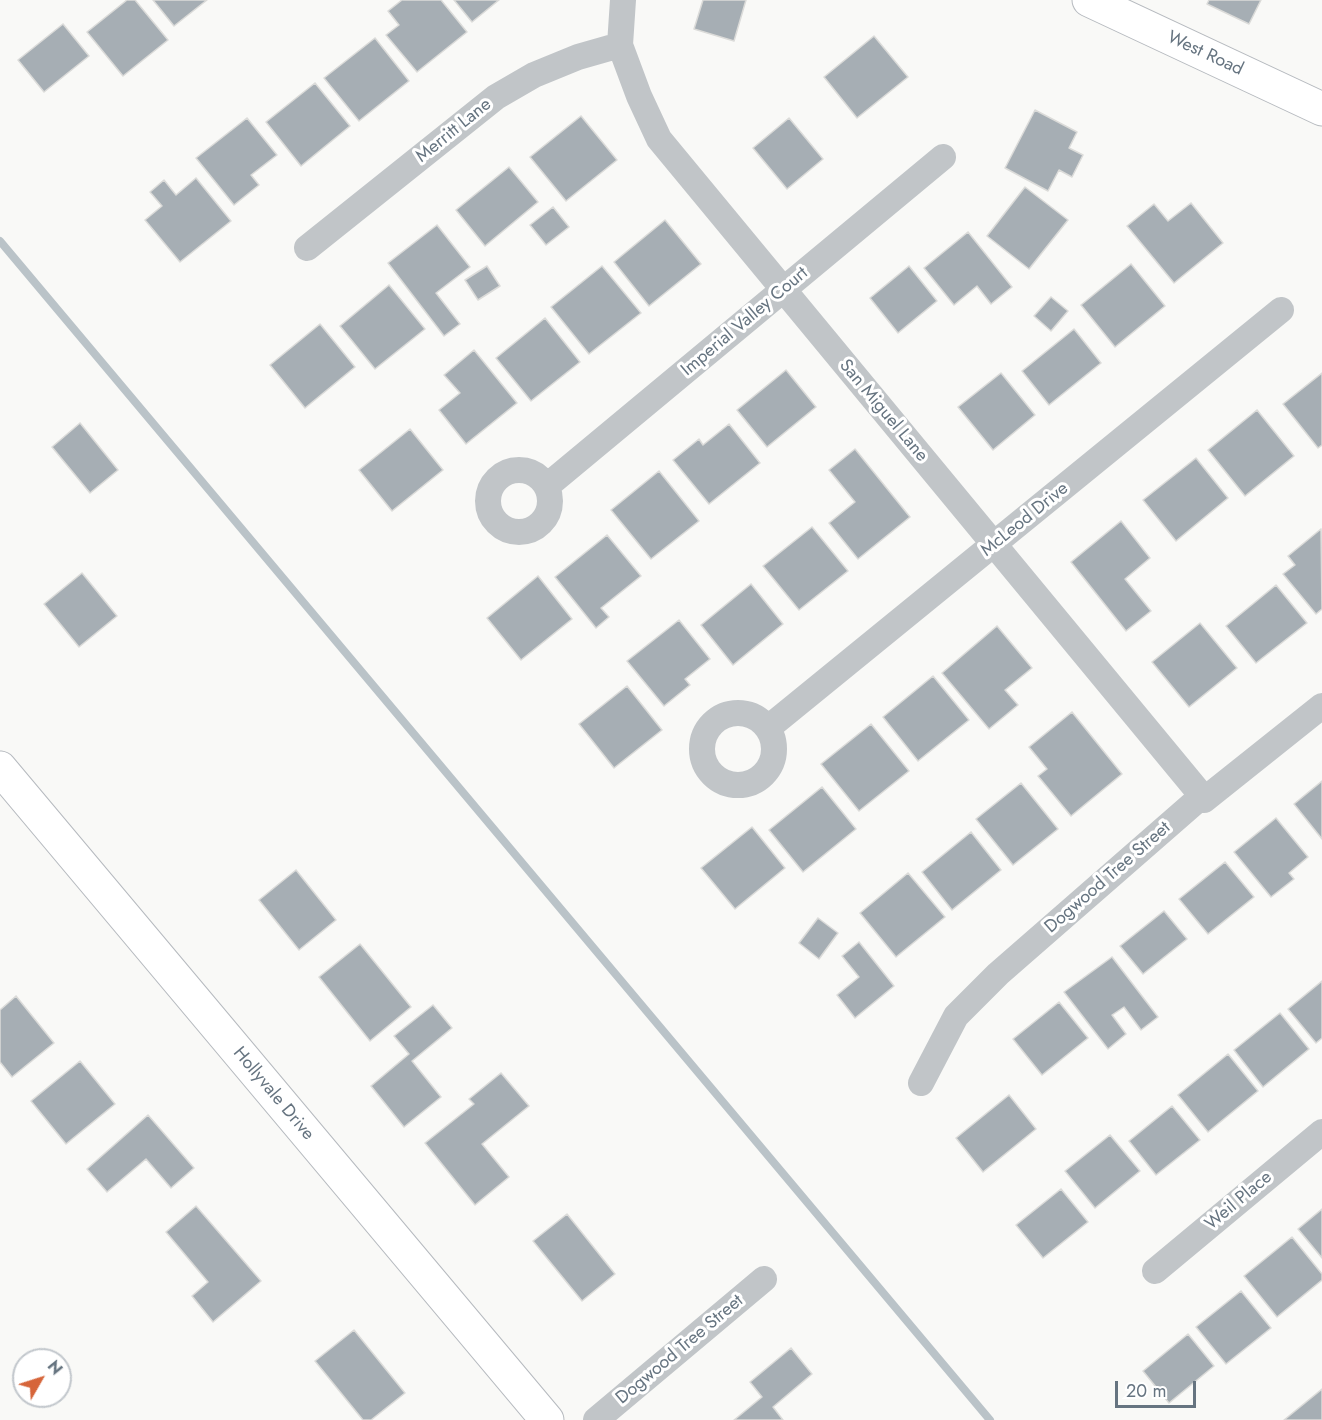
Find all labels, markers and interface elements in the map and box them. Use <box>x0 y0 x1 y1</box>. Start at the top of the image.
street label: West Road <box>1164 27 1246 81</box>
street label: Merritt Lane <box>412 94 496 168</box>
street label: Imperial Valley Court <box>677 263 813 381</box>
street label: San Miguel Lane <box>834 356 932 466</box>
street label: McLeod Drive <box>977 478 1073 562</box>
street label: Dogwood Tree Street <box>1041 818 1175 938</box>
street label: Hollyvale Drive <box>228 1043 318 1145</box>
street label: Weil Place <box>1201 1167 1277 1235</box>
street label: Dogwood Tree Street <box>612 1291 748 1409</box>
north arrow <box>12 1348 72 1408</box>
text: N <box>42 1355 68 1380</box>
scale bar <box>1118 1369 1199 1407</box>
text: 20 m <box>1126 1378 1166 1404</box>

